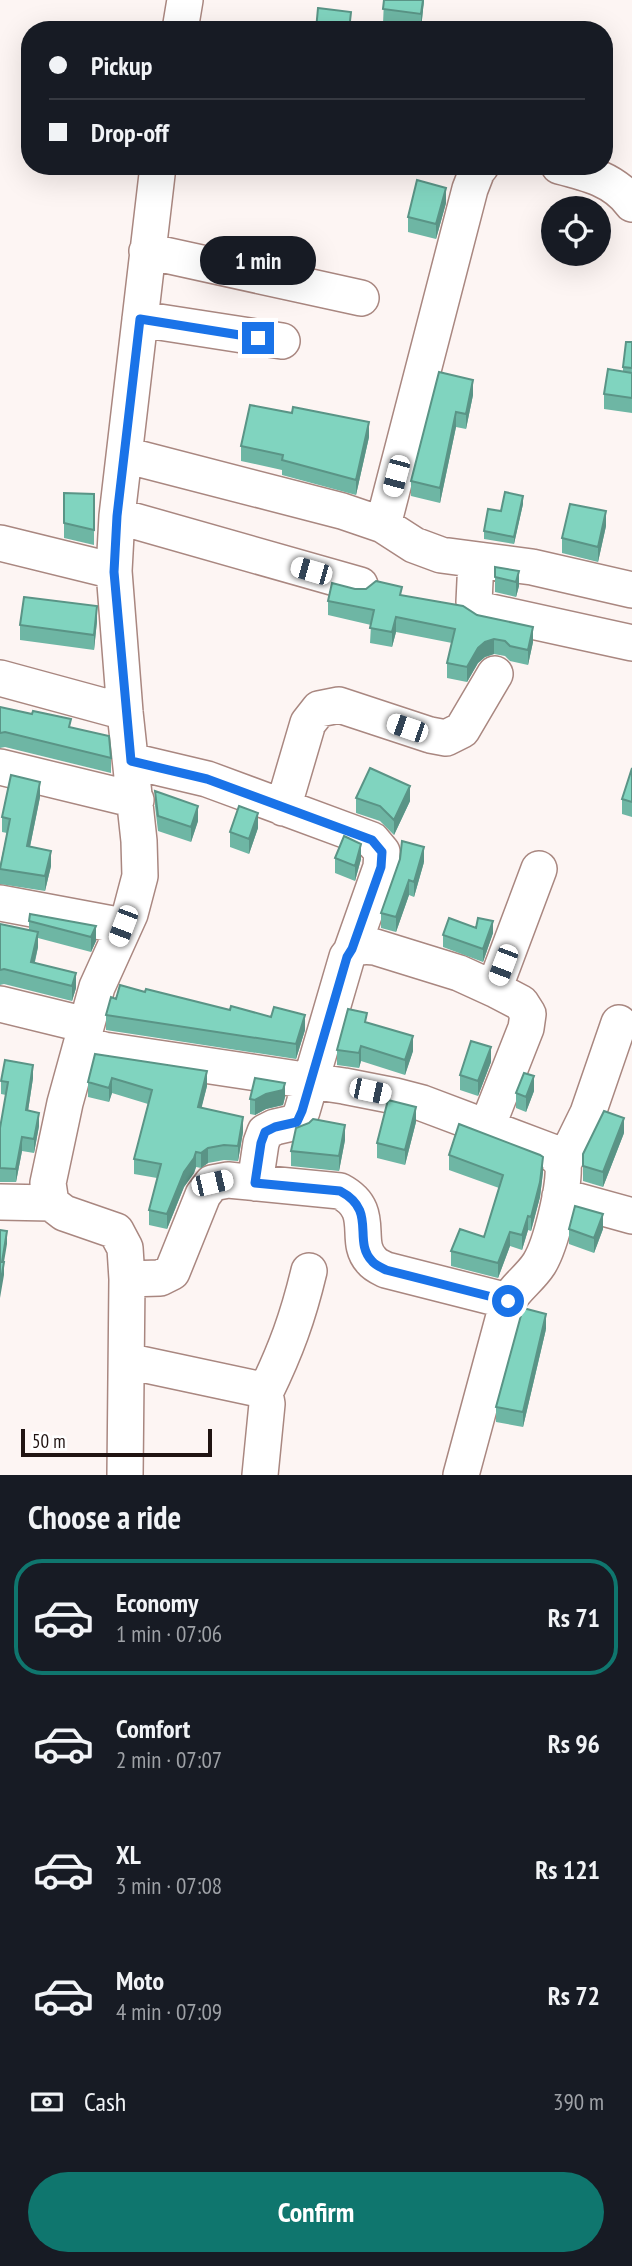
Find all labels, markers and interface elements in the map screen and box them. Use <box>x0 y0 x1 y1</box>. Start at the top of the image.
text: Pickup <box>91 49 152 82</box>
text: Drop-off <box>91 116 169 149</box>
map controls <box>541 196 611 266</box>
button: locate <box>541 196 611 266</box>
callout: 1 min <box>200 236 316 286</box>
text: 1 min <box>235 246 281 275</box>
route end <box>242 322 274 354</box>
car <box>381 453 412 499</box>
car <box>288 555 335 587</box>
car <box>384 711 431 745</box>
car <box>106 903 141 949</box>
car <box>486 942 521 988</box>
car <box>348 1076 393 1106</box>
car <box>190 1168 235 1198</box>
route start <box>492 1285 524 1317</box>
scale bar <box>21 1426 212 1458</box>
text: 50 m <box>32 1429 66 1453</box>
text: Choose a ride <box>28 1496 181 1538</box>
icon: car <box>32 1586 95 1649</box>
text: Economy <box>116 1586 198 1619</box>
text: Rs 71 <box>548 1601 600 1634</box>
text: 1 min · 07:06 <box>116 1619 222 1648</box>
icon: car <box>32 1712 95 1775</box>
text: Comfort <box>116 1712 190 1745</box>
text: Rs 96 <box>548 1727 600 1760</box>
text: 2 min · 07:07 <box>116 1745 222 1774</box>
icon: car <box>32 1838 95 1901</box>
text: XL <box>116 1838 141 1871</box>
text: Rs 121 <box>535 1853 600 1886</box>
text: 3 min · 07:08 <box>116 1871 222 1900</box>
icon: car <box>32 1964 95 2027</box>
text: Moto <box>116 1964 164 1997</box>
text: Rs 72 <box>548 1979 600 2012</box>
text: 4 min · 07:09 <box>116 1997 222 2026</box>
icon: cash <box>28 2083 66 2121</box>
text: Cash <box>84 2085 126 2118</box>
text: 390 m <box>553 2087 604 2116</box>
button: Confirm <box>28 2172 604 2252</box>

